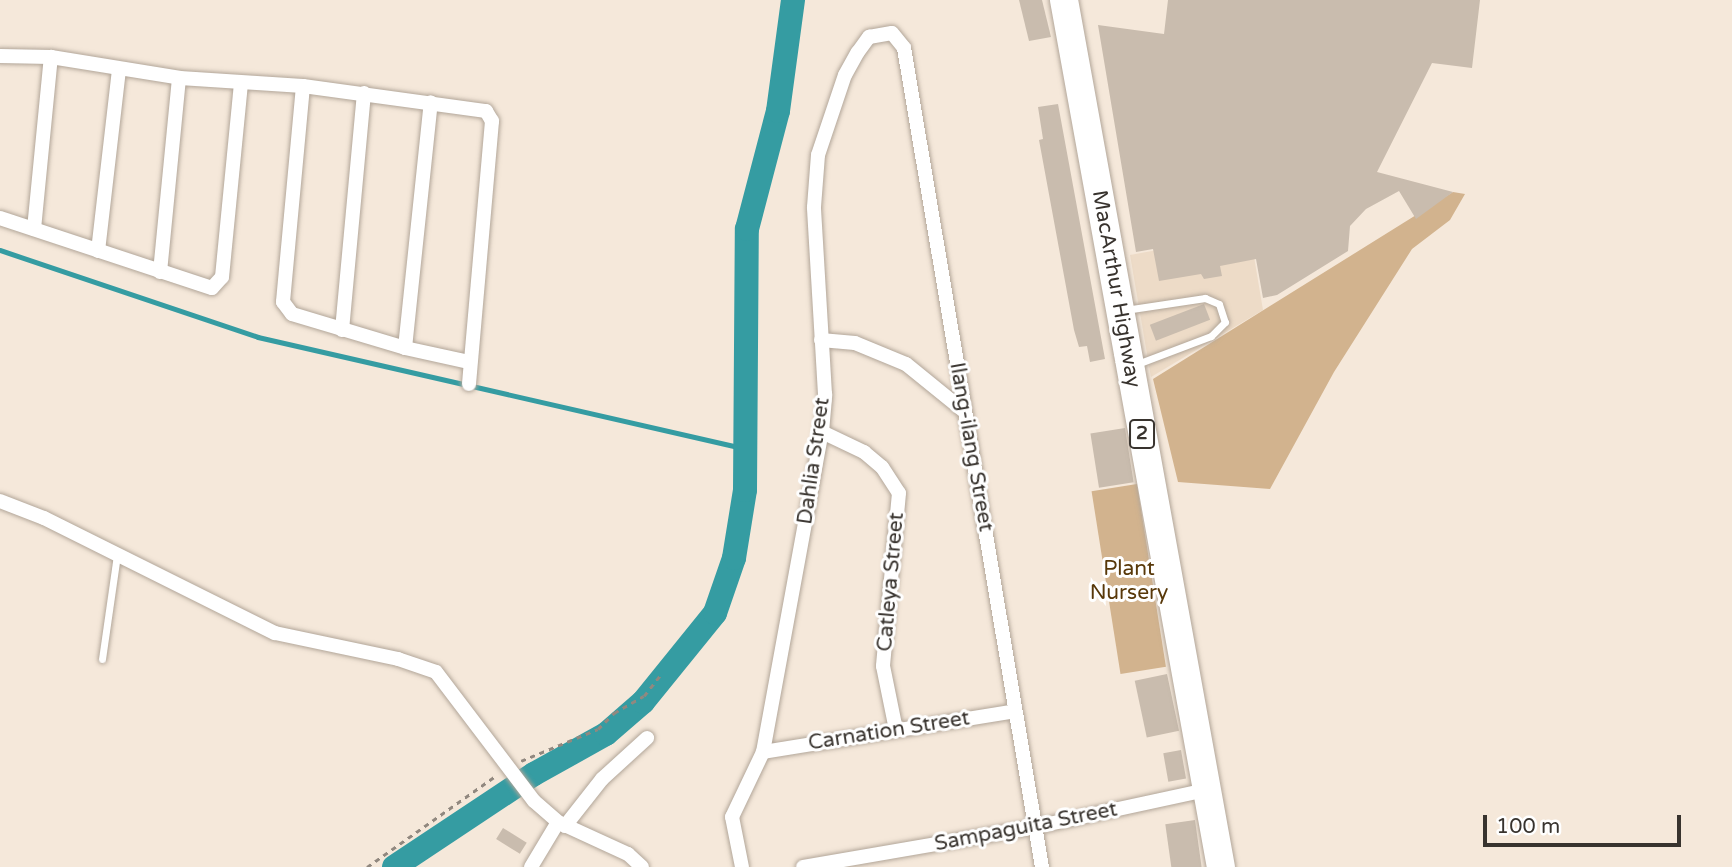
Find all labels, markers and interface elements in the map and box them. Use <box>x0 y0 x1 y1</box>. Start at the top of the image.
street label: MacArthur Highway <box>1086 188 1146 390</box>
street label: Ilang-ilang Street <box>944 361 998 533</box>
street label: Dahlia Street <box>793 396 835 526</box>
road number: 2 <box>1128 418 1156 449</box>
street label: Catleya Street <box>872 511 910 653</box>
park label: Plant Nursery <box>1090 556 1168 606</box>
street label: Carnation Street <box>807 706 971 756</box>
street label: Sampaguita Street <box>932 797 1120 857</box>
scale bar <box>1487 800 1685 844</box>
text: 100 m <box>1496 814 1560 839</box>

